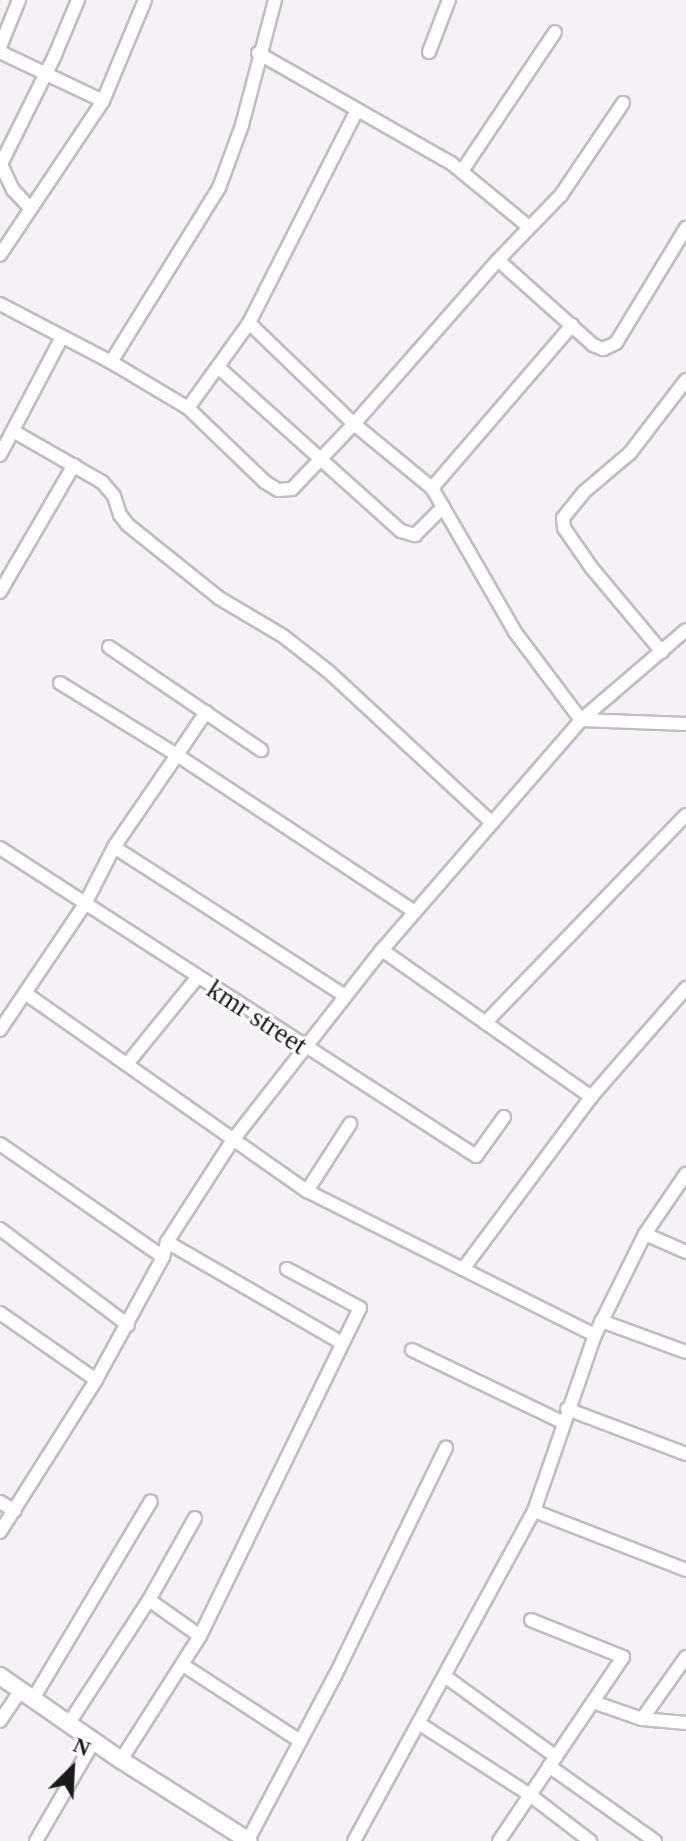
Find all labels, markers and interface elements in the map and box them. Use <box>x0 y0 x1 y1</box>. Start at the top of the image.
street label: kmr street <box>201 972 313 1062</box>
north arrow <box>32 1729 112 1809</box>
text: N <box>70 1732 94 1761</box>

